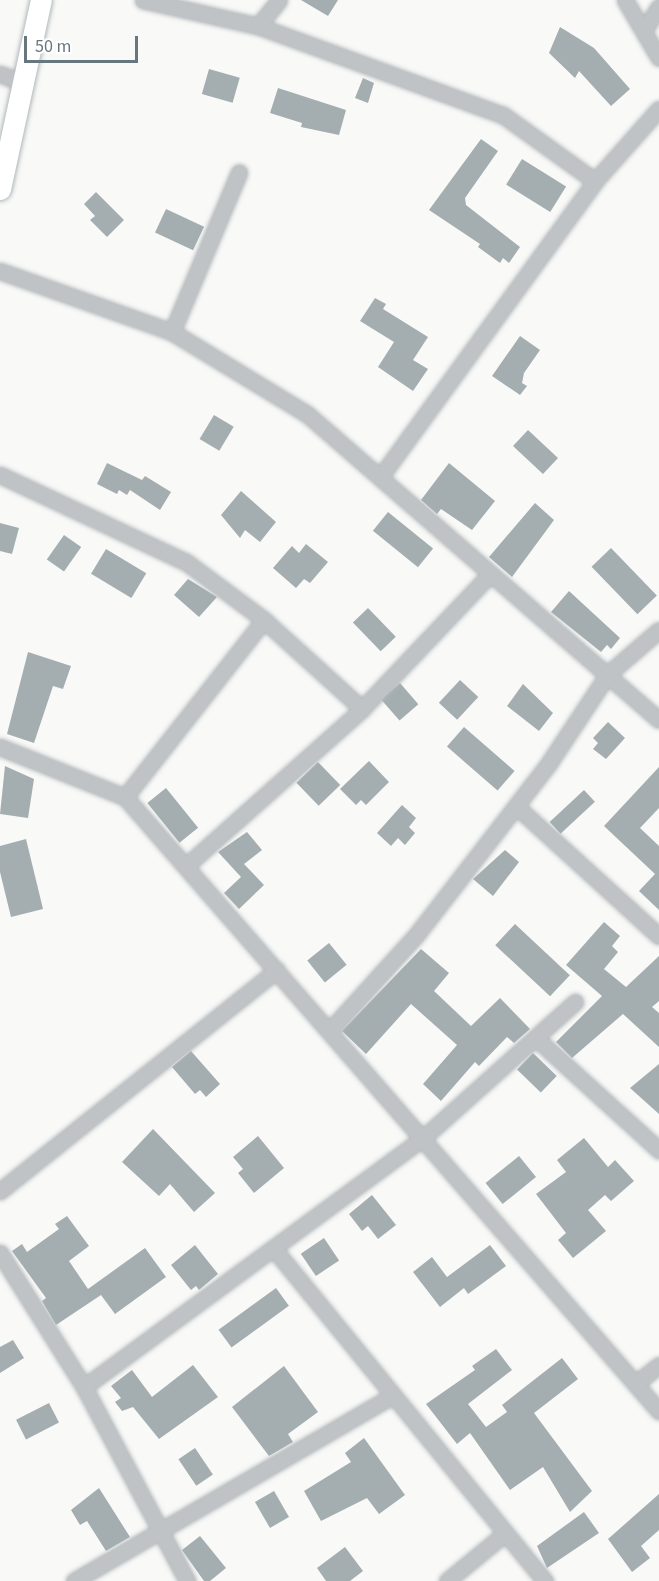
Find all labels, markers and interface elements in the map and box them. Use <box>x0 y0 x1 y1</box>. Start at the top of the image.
scale bar <box>27 24 141 62</box>
text: 50 m <box>35 34 71 59</box>

